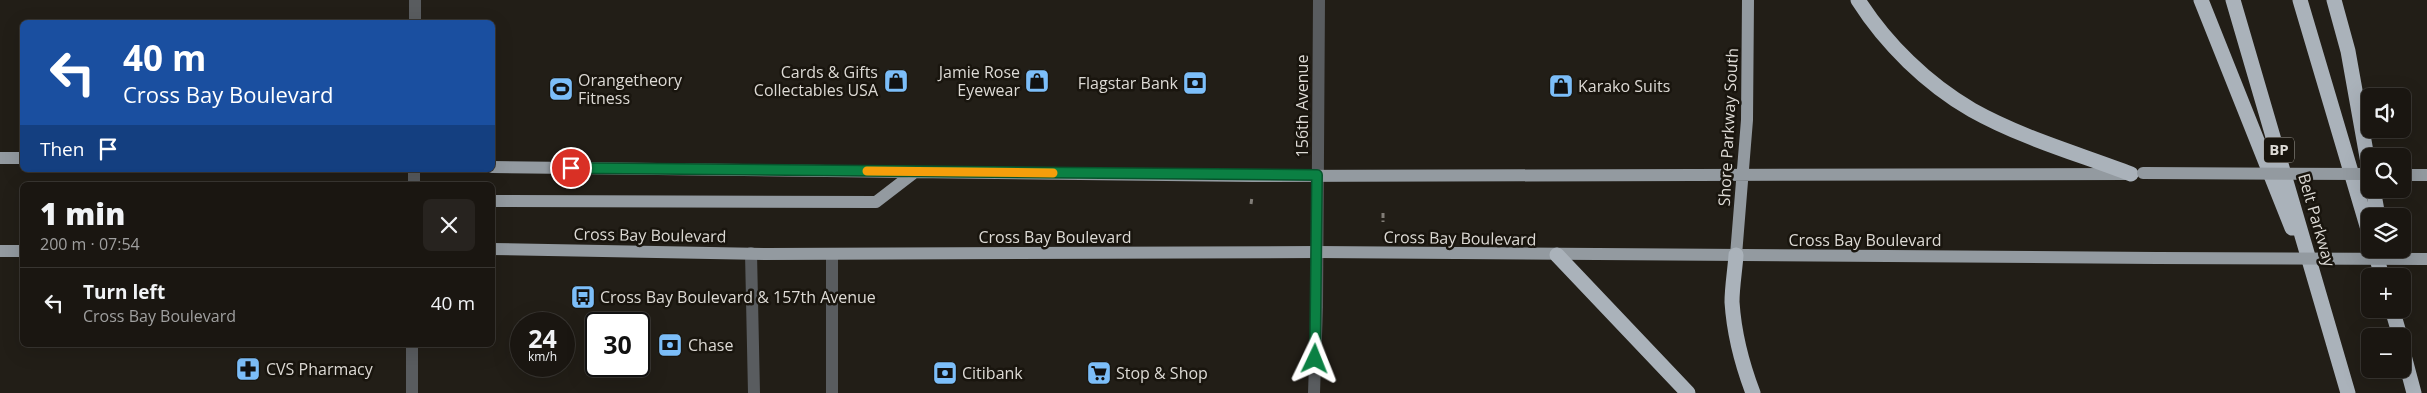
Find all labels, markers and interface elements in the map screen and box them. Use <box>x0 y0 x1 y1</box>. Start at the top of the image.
text: 40 m <box>123 34 206 81</box>
icon: left <box>40 40 105 105</box>
street label: Shore Parkway South <box>1713 47 1743 207</box>
street label: 156th Avenue <box>1291 55 1313 157</box>
place label: Cards & Gifts Collectables USA <box>754 61 879 101</box>
place label: Jamie Rose Eyewear <box>937 61 1020 101</box>
shop icon: Cards & Gifts Collectables USA <box>883 68 909 94</box>
shop icon: Jamie Rose Eyewear <box>1024 68 1050 94</box>
place label: Orangetheory Fitness <box>578 69 683 109</box>
bank icon: Flagstar Bank <box>1182 70 1208 96</box>
place label: Flagstar Bank <box>1078 72 1179 94</box>
shop icon: Karako Suits <box>1548 73 1574 99</box>
place label: Karako Suits <box>1578 75 1670 97</box>
sports icon: Orangetheory Fitness <box>548 76 574 102</box>
text: Cross Bay Boulevard <box>123 79 333 109</box>
map controls <box>2361 88 2411 378</box>
button: sound <box>2361 88 2411 138</box>
icon: arrive <box>94 135 122 163</box>
text: Then <box>40 136 84 162</box>
road number: BP <box>2264 138 2294 162</box>
pin <box>550 147 592 189</box>
button: search <box>2361 148 2411 198</box>
icon: arrive <box>557 154 585 182</box>
street label: Belt Parkway <box>2293 171 2341 270</box>
text: 1 min <box>40 193 125 234</box>
button: close <box>423 199 475 251</box>
button: layers <box>2361 208 2411 258</box>
street label: Cross Bay Boulevard <box>573 223 727 247</box>
street label: Cross Bay Boulevard <box>978 226 1132 248</box>
street label: Cross Bay Boulevard <box>1383 226 1537 250</box>
street label: Cross Bay Boulevard <box>1788 229 1942 251</box>
text: 200 m · 07:54 <box>40 233 140 255</box>
button: + <box>2361 268 2411 318</box>
text: Turn left <box>83 279 165 305</box>
bus stop icon: Cross Bay Boulevard & 157th Avenue <box>570 284 596 310</box>
place label: Cross Bay Boulevard & 157th Avenue <box>600 286 876 308</box>
icon: left <box>40 289 68 317</box>
text: 40 m <box>431 290 475 316</box>
text: Cross Bay Boulevard <box>83 305 236 327</box>
speed limit sign: 30 <box>585 312 650 377</box>
text: 24 <box>528 321 557 355</box>
button: − <box>2361 328 2411 378</box>
bank icon: Chase <box>657 332 683 358</box>
position arrow <box>1288 332 1340 384</box>
place label: Chase <box>688 334 733 356</box>
text: km/h <box>528 348 557 365</box>
pharmacy icon: CVS Pharmacy <box>235 356 261 382</box>
place label: CVS Pharmacy <box>266 358 374 380</box>
bank icon: Citibank <box>932 360 958 386</box>
supermarket icon: Stop & Shop <box>1086 360 1112 386</box>
place label: Citibank <box>962 362 1023 384</box>
place label: Stop & Shop <box>1116 362 1208 384</box>

